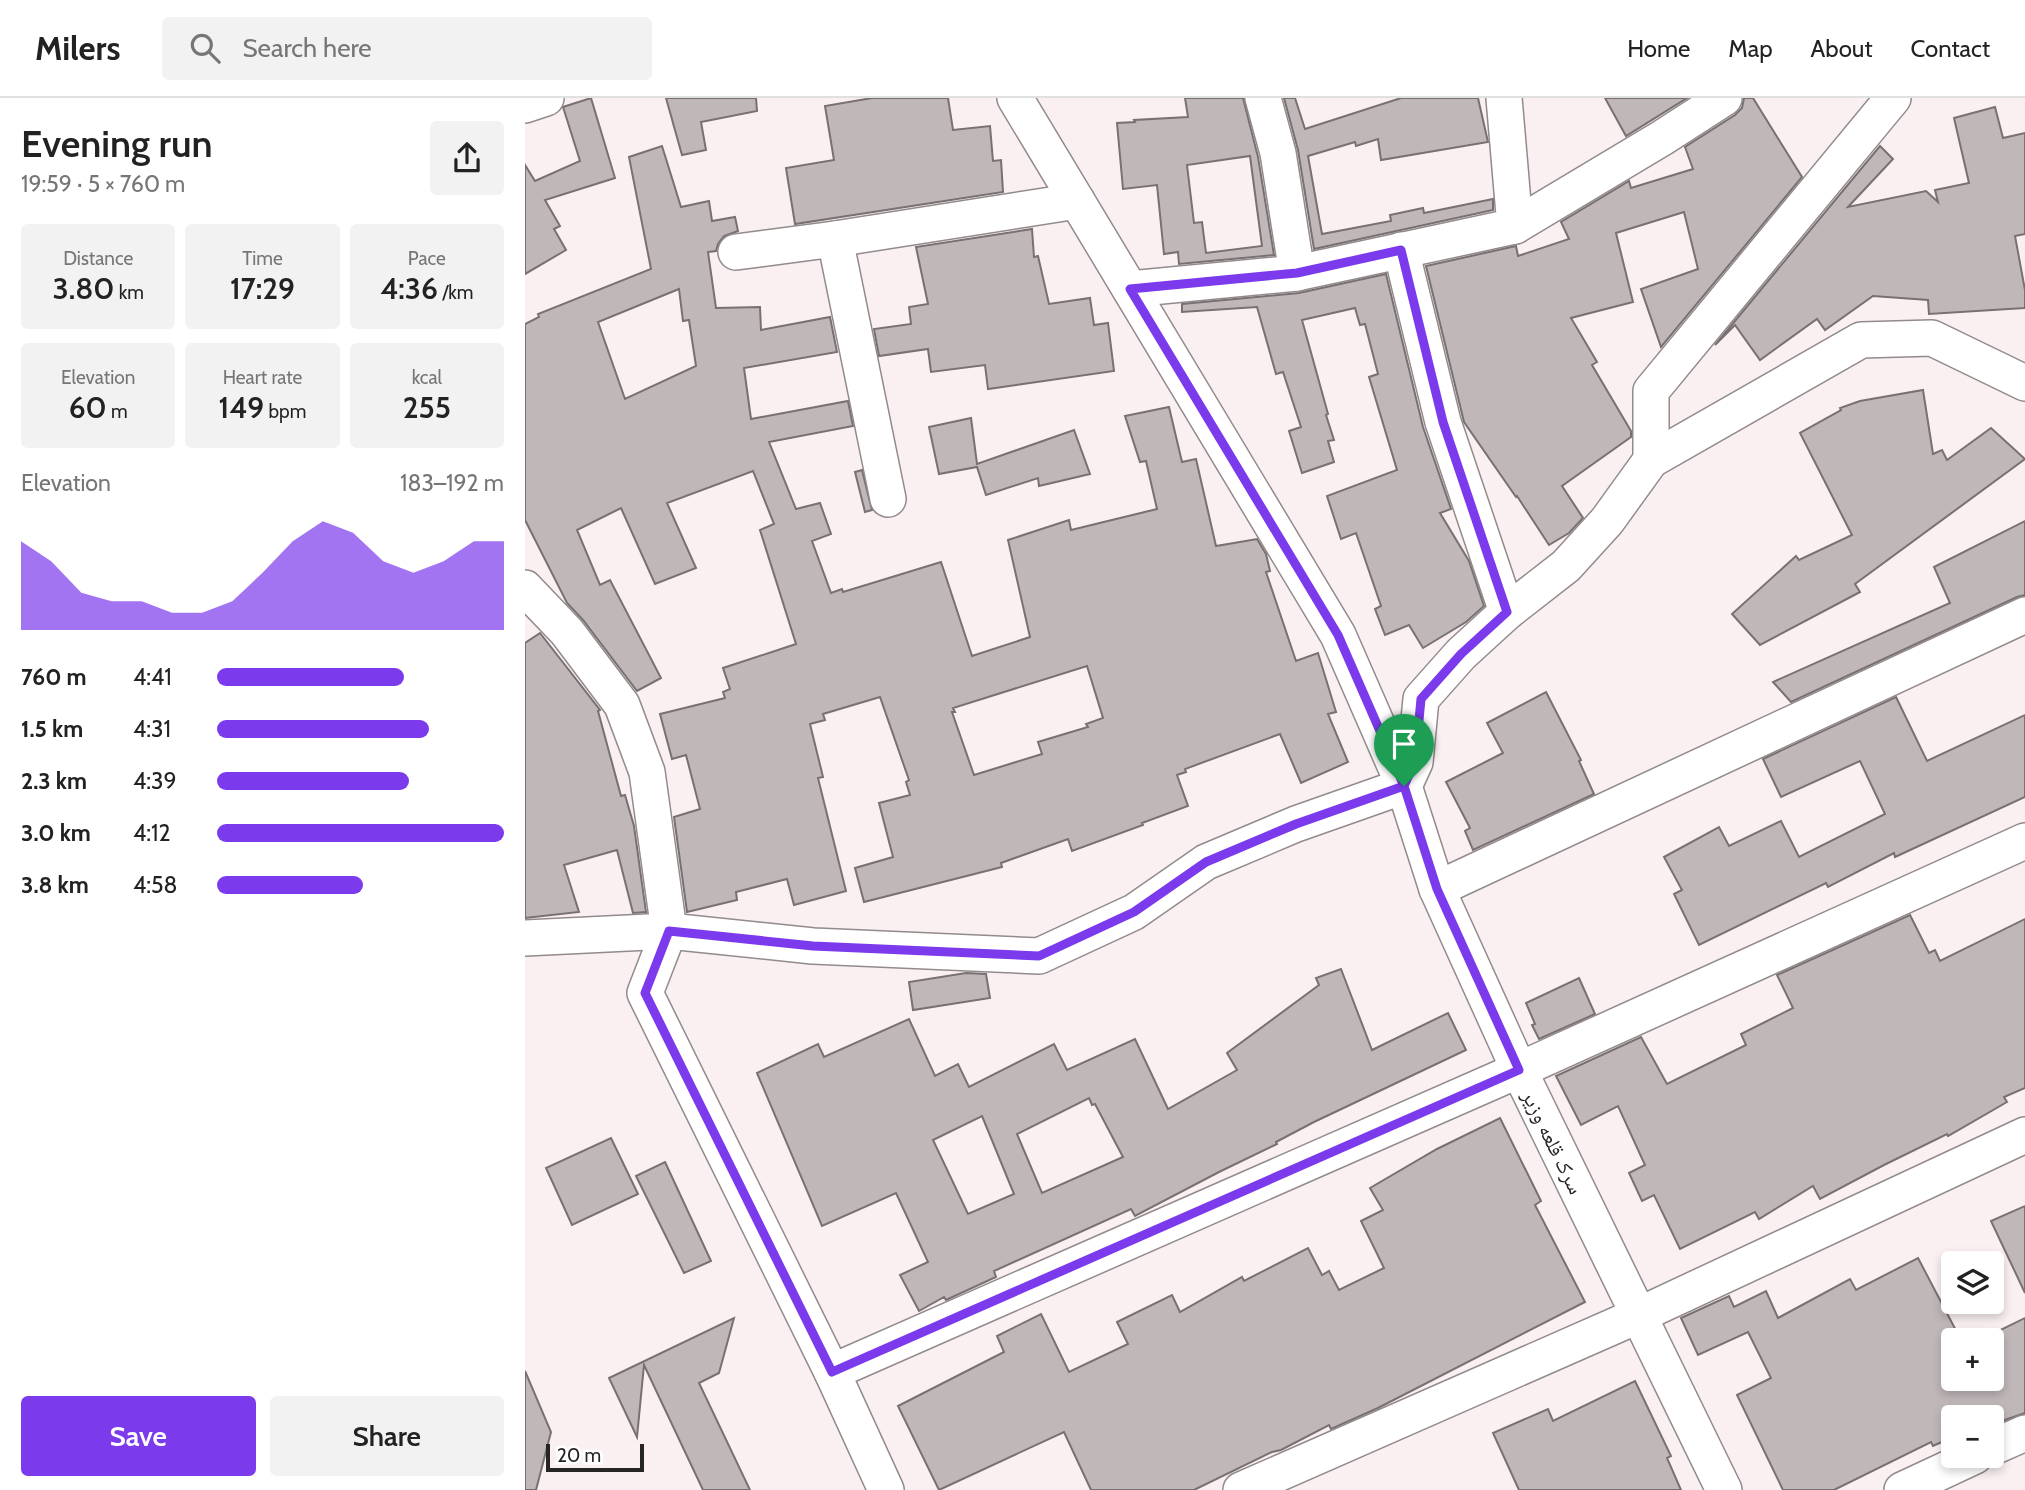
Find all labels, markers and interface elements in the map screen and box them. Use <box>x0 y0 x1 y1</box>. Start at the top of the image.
search box <box>162 17 652 80</box>
text: Milers <box>35 28 120 68</box>
icon: search <box>186 29 224 67</box>
text: Search here <box>242 32 372 64</box>
text: Home <box>1627 34 1690 63</box>
text: Map <box>1728 34 1773 63</box>
text: About <box>1811 34 1873 63</box>
text: Contact <box>1911 34 1990 63</box>
text: Evening run <box>21 120 213 167</box>
button: share <box>430 121 504 195</box>
text: 19:59 · 5 × 760 m <box>21 170 185 198</box>
text: Distance <box>63 247 133 270</box>
text: Time <box>242 247 283 270</box>
text: Pace <box>408 247 446 270</box>
text: 3.80 <box>52 270 114 307</box>
text: 17:29 <box>230 270 295 307</box>
text: 4:36 <box>380 270 438 307</box>
text: km <box>114 281 144 304</box>
text: /km <box>438 281 474 304</box>
text: Elevation <box>61 366 135 389</box>
text: Heart rate <box>223 366 302 389</box>
text: kcal <box>412 366 442 389</box>
text: 60 <box>69 389 107 426</box>
text: 149 <box>219 389 264 426</box>
text: 255 <box>403 389 451 426</box>
text: m <box>107 400 128 423</box>
text: bpm <box>264 400 306 423</box>
text: Elevation <box>21 469 111 497</box>
text: 183–192 m <box>400 469 504 497</box>
text: 760 m <box>21 663 87 691</box>
text: 4:41 <box>133 663 172 691</box>
pin <box>1374 714 1434 786</box>
text: 1.5 km <box>21 715 83 743</box>
text: 4:31 <box>133 715 171 743</box>
icon: arrive <box>1385 725 1423 763</box>
text: 2.3 km <box>21 767 87 795</box>
text: 4:39 <box>133 767 177 795</box>
text: 3.0 km <box>21 819 91 847</box>
text: 4:12 <box>133 819 171 847</box>
text: 3.8 km <box>21 871 89 899</box>
text: 4:58 <box>133 871 177 899</box>
street label: سرک قلعه وزیر <box>1517 1085 1589 1198</box>
map controls <box>1941 1251 2004 1468</box>
button: layers <box>1941 1251 2004 1314</box>
button: + <box>1941 1328 2004 1391</box>
button: Save <box>21 1396 256 1476</box>
button: Share <box>270 1396 504 1476</box>
button: − <box>1941 1405 2004 1468</box>
scale bar <box>546 1441 644 1473</box>
text: 20 m <box>557 1444 601 1467</box>

